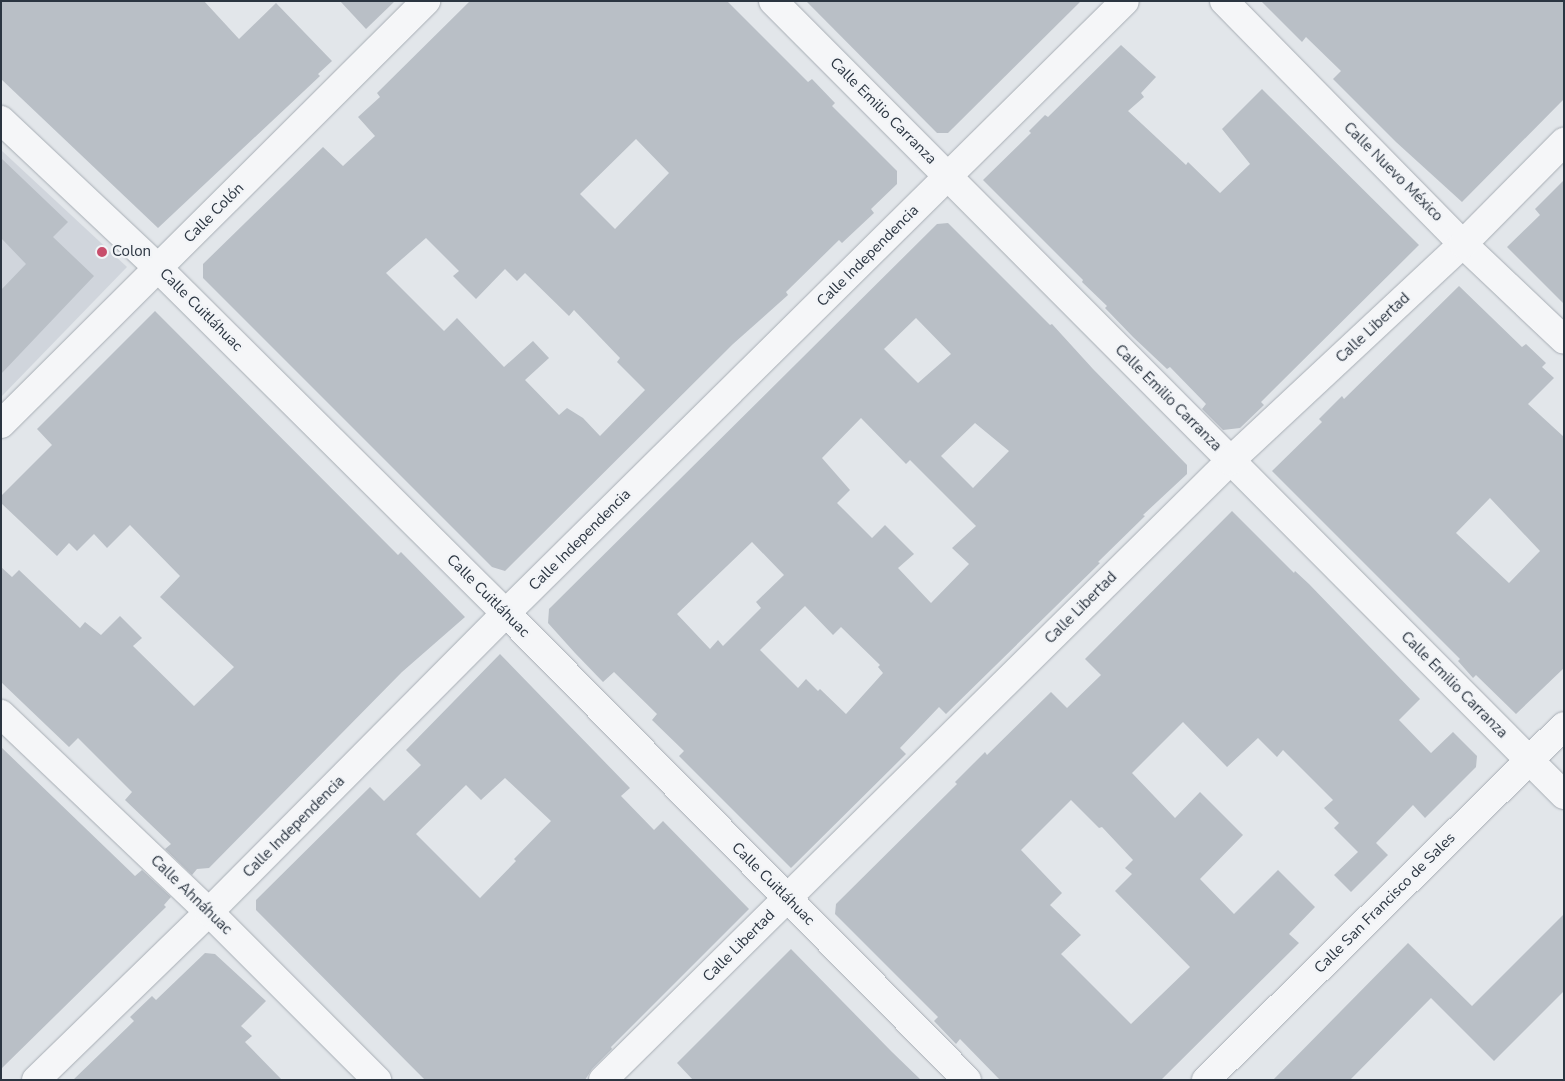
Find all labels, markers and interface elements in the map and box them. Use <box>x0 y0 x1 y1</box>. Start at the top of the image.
street label: Calle Emilio Carranza <box>826 54 940 168</box>
street label: Calle Nuevo México <box>1340 119 1446 225</box>
street label: Calle Colón <box>180 179 248 247</box>
street label: Calle Independencia <box>813 201 923 311</box>
place label: Colon <box>112 243 151 261</box>
marker: Colon <box>96 246 108 258</box>
street label: Calle Cuitláhuac <box>156 265 246 355</box>
street label: Calle Libertad <box>1332 289 1414 367</box>
street label: Calle Emilio Carranza <box>1111 341 1225 455</box>
street label: Calle Independencia <box>525 485 635 595</box>
street label: Calle Cuitláhuac <box>443 551 533 641</box>
street label: Calle Libertad <box>1041 568 1121 648</box>
street label: Calle Emilio Carranza <box>1397 628 1511 742</box>
street label: Calle Independencia <box>239 772 349 882</box>
street label: Calle San Francisco de Sales <box>1311 829 1459 977</box>
street label: Calle Cuitláhuac <box>728 839 818 929</box>
street label: Calle Ahnáhuac <box>147 852 235 938</box>
street label: Calle Libertad <box>699 906 779 986</box>

